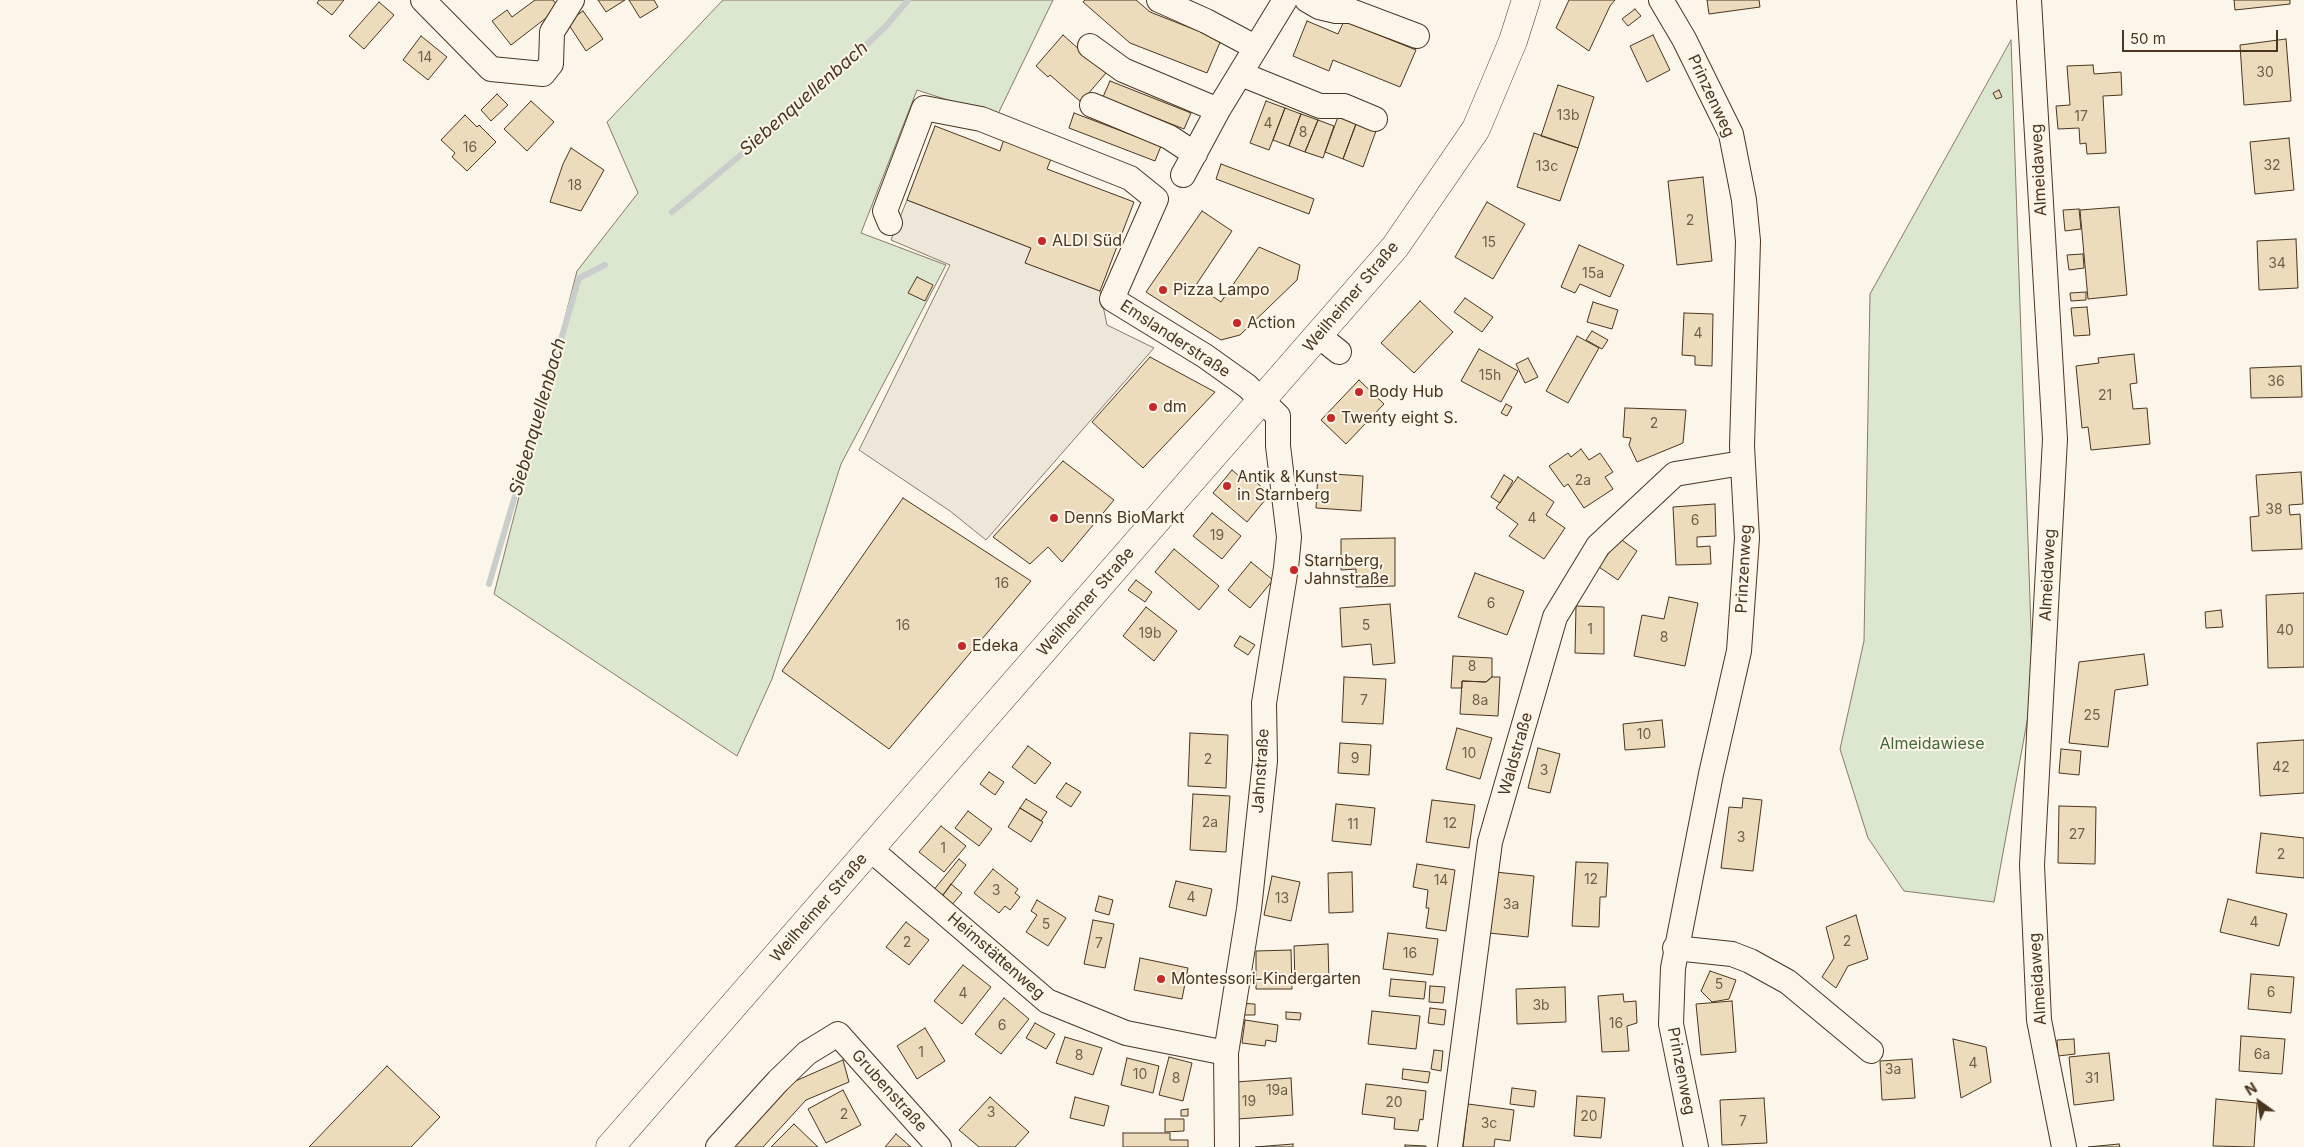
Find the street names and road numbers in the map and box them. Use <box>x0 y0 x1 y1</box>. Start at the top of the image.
street label: Prinzenweg <box>1683 52 1739 140</box>
street label: Almeidaweg <box>2027 123 2051 217</box>
street label: Weilheimer Straße <box>1299 238 1403 356</box>
street label: Emslanderstraße <box>1116 296 1234 382</box>
street label: Prinzenweg <box>1732 524 1756 614</box>
street label: Almeidaweg <box>2036 528 2060 622</box>
street label: Weilheimer Straße <box>1033 544 1139 660</box>
street label: Waldstraße <box>1495 710 1537 798</box>
street label: Jahnstraße <box>1248 728 1274 814</box>
street label: Weilheimer Straße <box>766 850 872 966</box>
street label: Heimstättenweg <box>943 909 1049 1003</box>
street label: Almeidaweg <box>2025 932 2051 1026</box>
street label: Prinzenweg <box>1663 1025 1699 1117</box>
street label: Grubenstraße <box>847 1046 931 1136</box>

